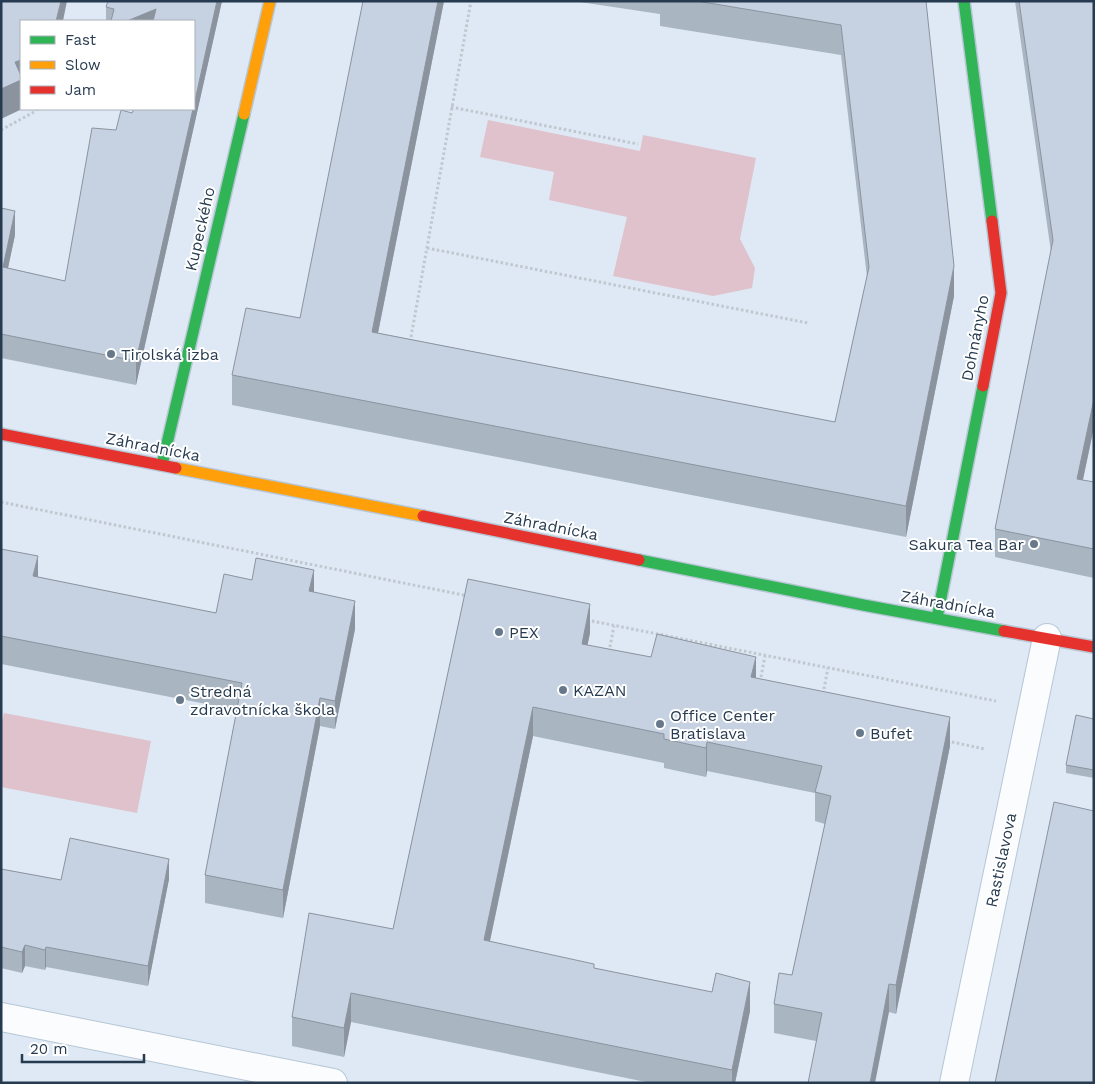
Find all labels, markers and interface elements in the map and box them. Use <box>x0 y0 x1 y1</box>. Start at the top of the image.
legend <box>20 20 195 110</box>
text: Fast <box>65 31 97 49</box>
text: Slow <box>65 56 101 74</box>
text: Jam <box>65 81 96 99</box>
street label: Kupeckého <box>181 185 219 273</box>
street label: Dohnányho <box>957 293 993 383</box>
place label: Tirolská izba <box>121 345 219 364</box>
marker: Tirolská izba <box>105 348 117 360</box>
street label: Záhradnícka <box>104 429 202 465</box>
street label: Záhradnícka <box>502 508 600 544</box>
place label: Sakura Tea Bar <box>909 535 1024 554</box>
marker: Sakura Tea Bar <box>1028 538 1040 550</box>
street label: Záhradnícka <box>899 586 997 622</box>
place label: PEX <box>509 623 539 642</box>
marker: PEX <box>493 626 505 638</box>
place label: KAZAN <box>573 681 626 700</box>
place label: Stredná zdravotnícka škola <box>190 682 335 719</box>
marker: KAZAN <box>557 684 569 696</box>
marker: Stredná zdravotnícka škola <box>174 694 186 706</box>
place label: Office Center Bratislava <box>670 706 775 743</box>
marker: Office Center Bratislava <box>654 718 666 730</box>
place label: Bufet <box>870 724 912 743</box>
marker: Bufet <box>854 727 866 739</box>
street label: Rastislavova <box>982 811 1020 909</box>
scale bar <box>22 1032 145 1064</box>
text: 20 m <box>30 1040 68 1058</box>

